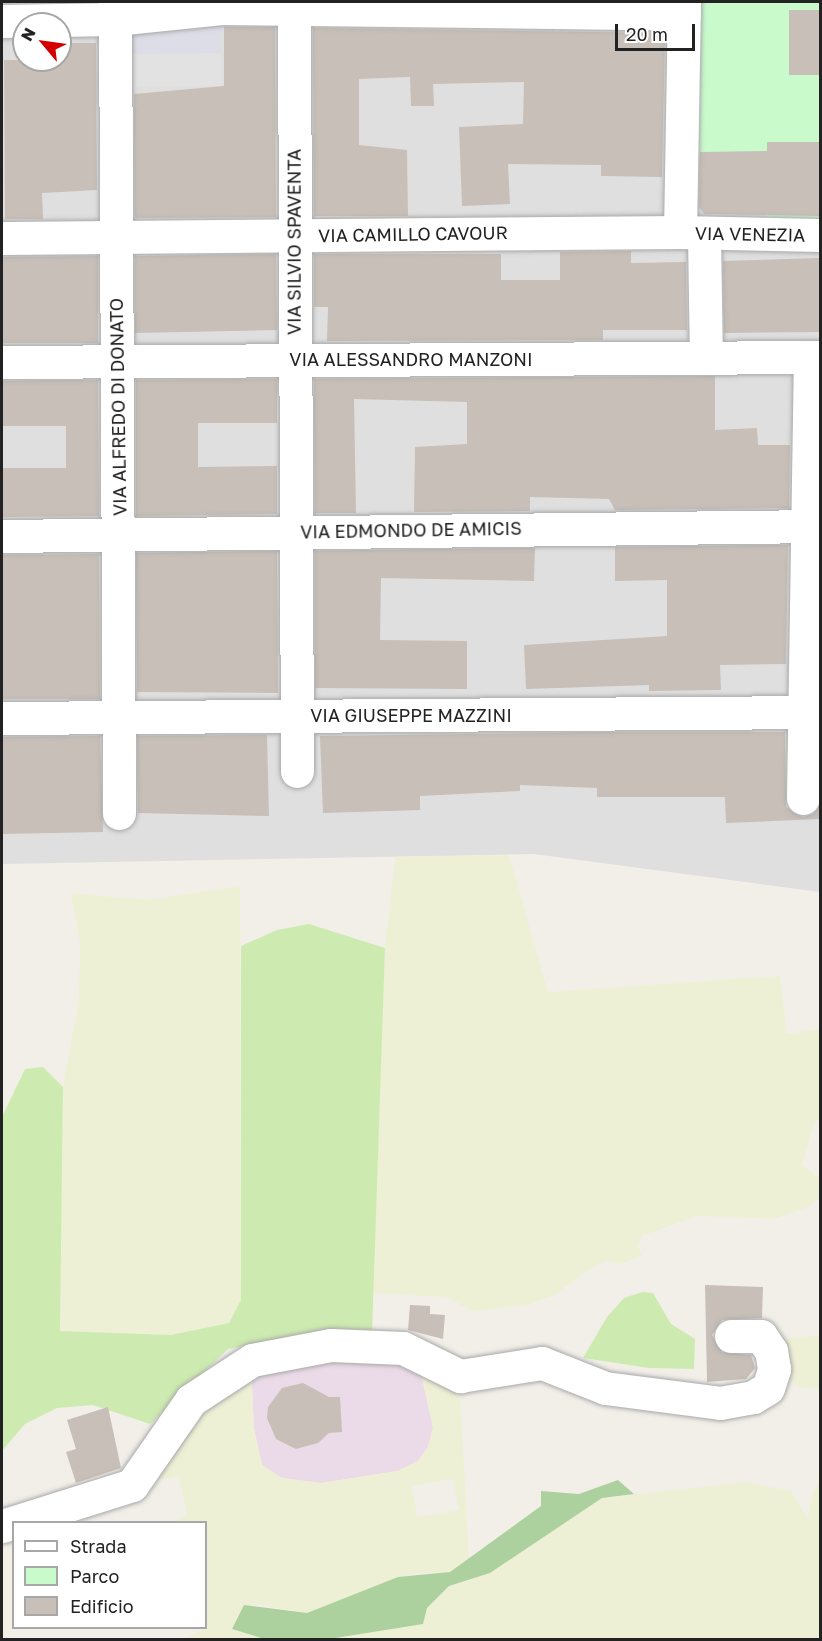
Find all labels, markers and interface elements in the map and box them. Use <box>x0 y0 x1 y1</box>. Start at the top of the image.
north arrow <box>12 12 72 72</box>
scale bar <box>618 12 698 50</box>
text: 20 m <box>626 23 668 45</box>
text: N <box>16 24 40 44</box>
street label: VIA SILVIO SPAVENTA <box>283 149 305 335</box>
street label: VIA CAMILLO CAVOUR <box>318 222 508 246</box>
street label: VIA VENEZIA <box>695 222 805 246</box>
street label: VIA ALFREDO DI DONATO <box>105 298 131 516</box>
street label: VIA ALESSANDRO MANZONI <box>289 348 533 370</box>
street label: VIA EDMONDO DE AMICIS <box>300 517 522 543</box>
street label: VIA GIUSEPPE MAZZINI <box>310 704 512 726</box>
legend <box>12 1521 207 1629</box>
text: Strada <box>70 1535 127 1557</box>
text: Parco <box>70 1565 119 1587</box>
text: Edificio <box>70 1595 134 1617</box>

